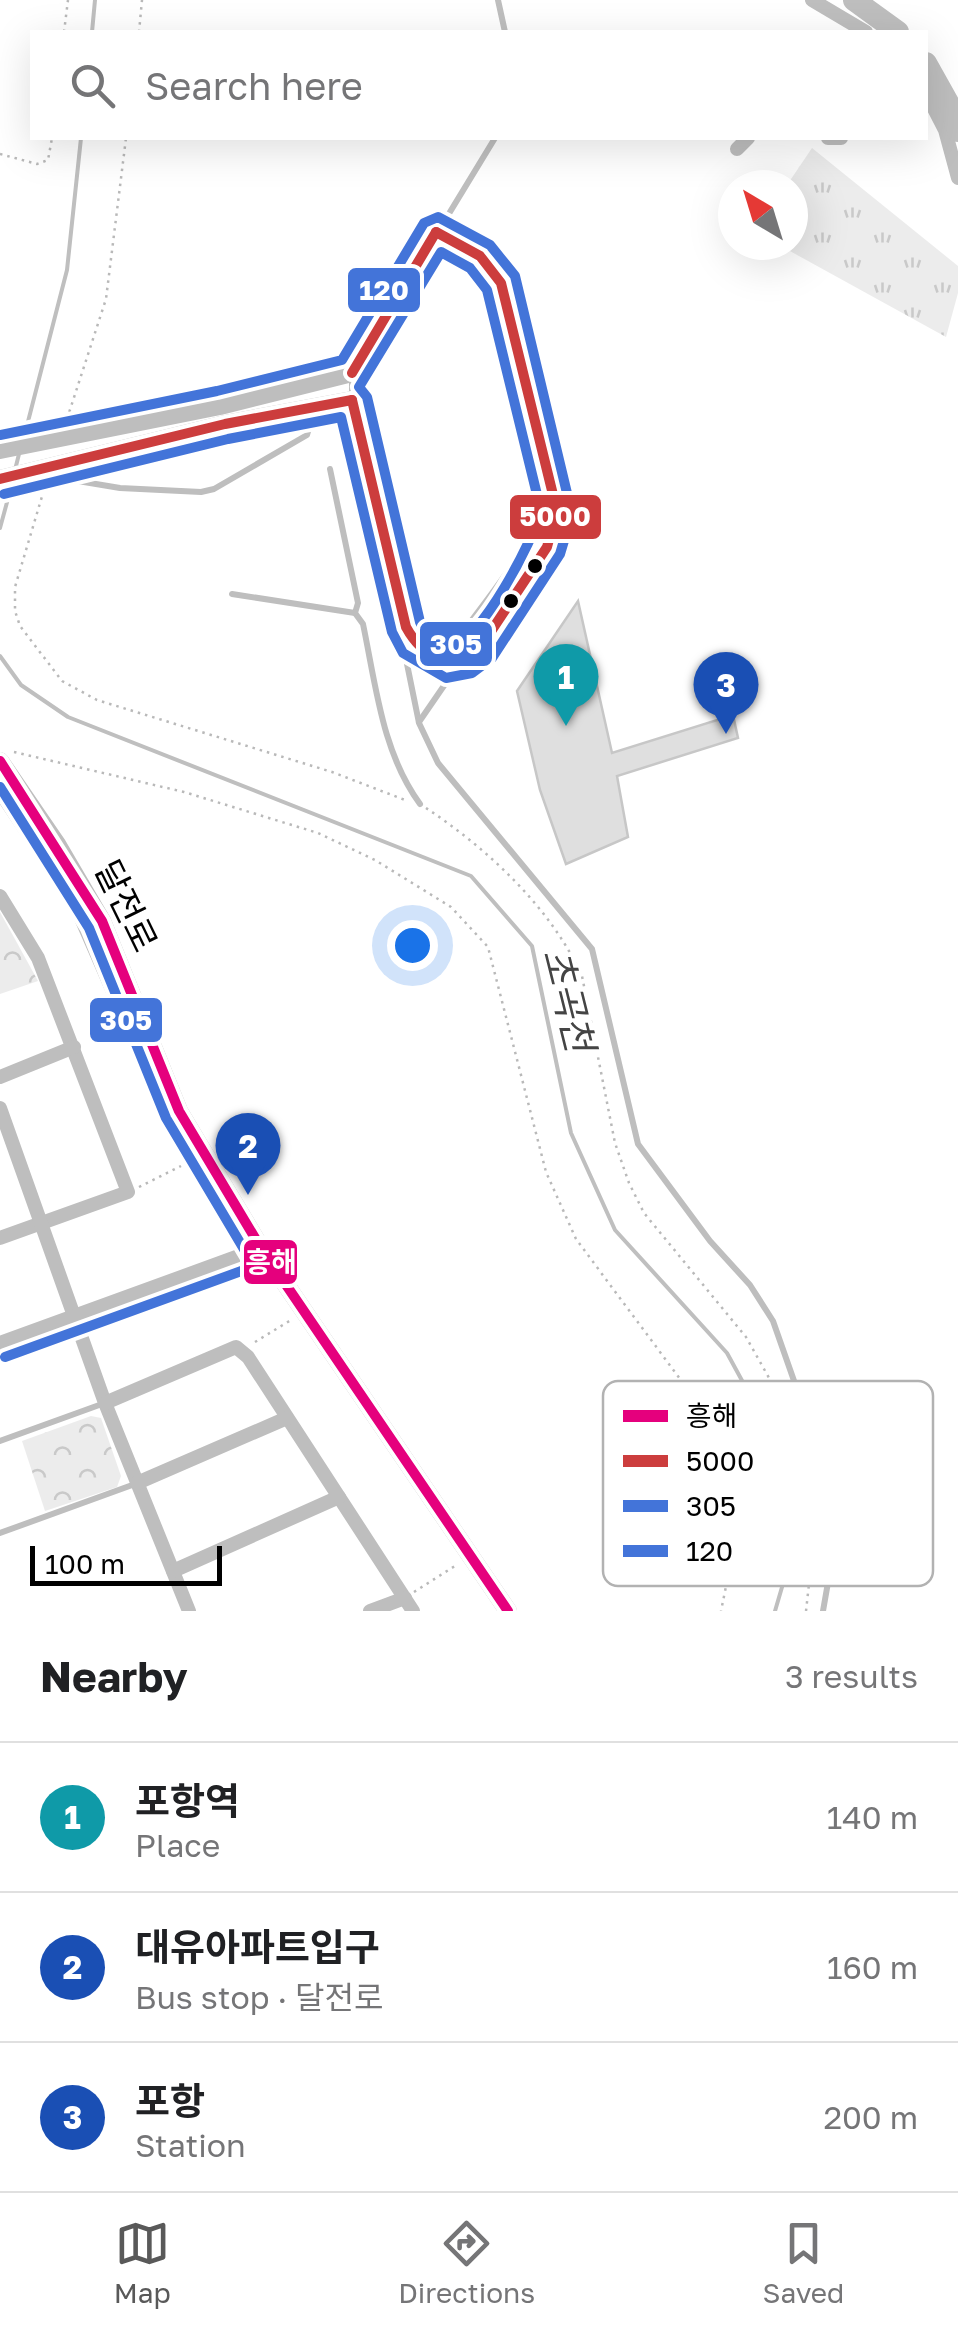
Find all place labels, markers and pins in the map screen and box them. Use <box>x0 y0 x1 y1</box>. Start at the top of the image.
unlabelled marker <box>525 556 545 576</box>
unlabelled marker <box>501 591 521 611</box>
pin: 1 <box>534 644 598 726</box>
pin: 3 <box>694 652 758 734</box>
pin: 2 <box>216 1112 280 1195</box>

